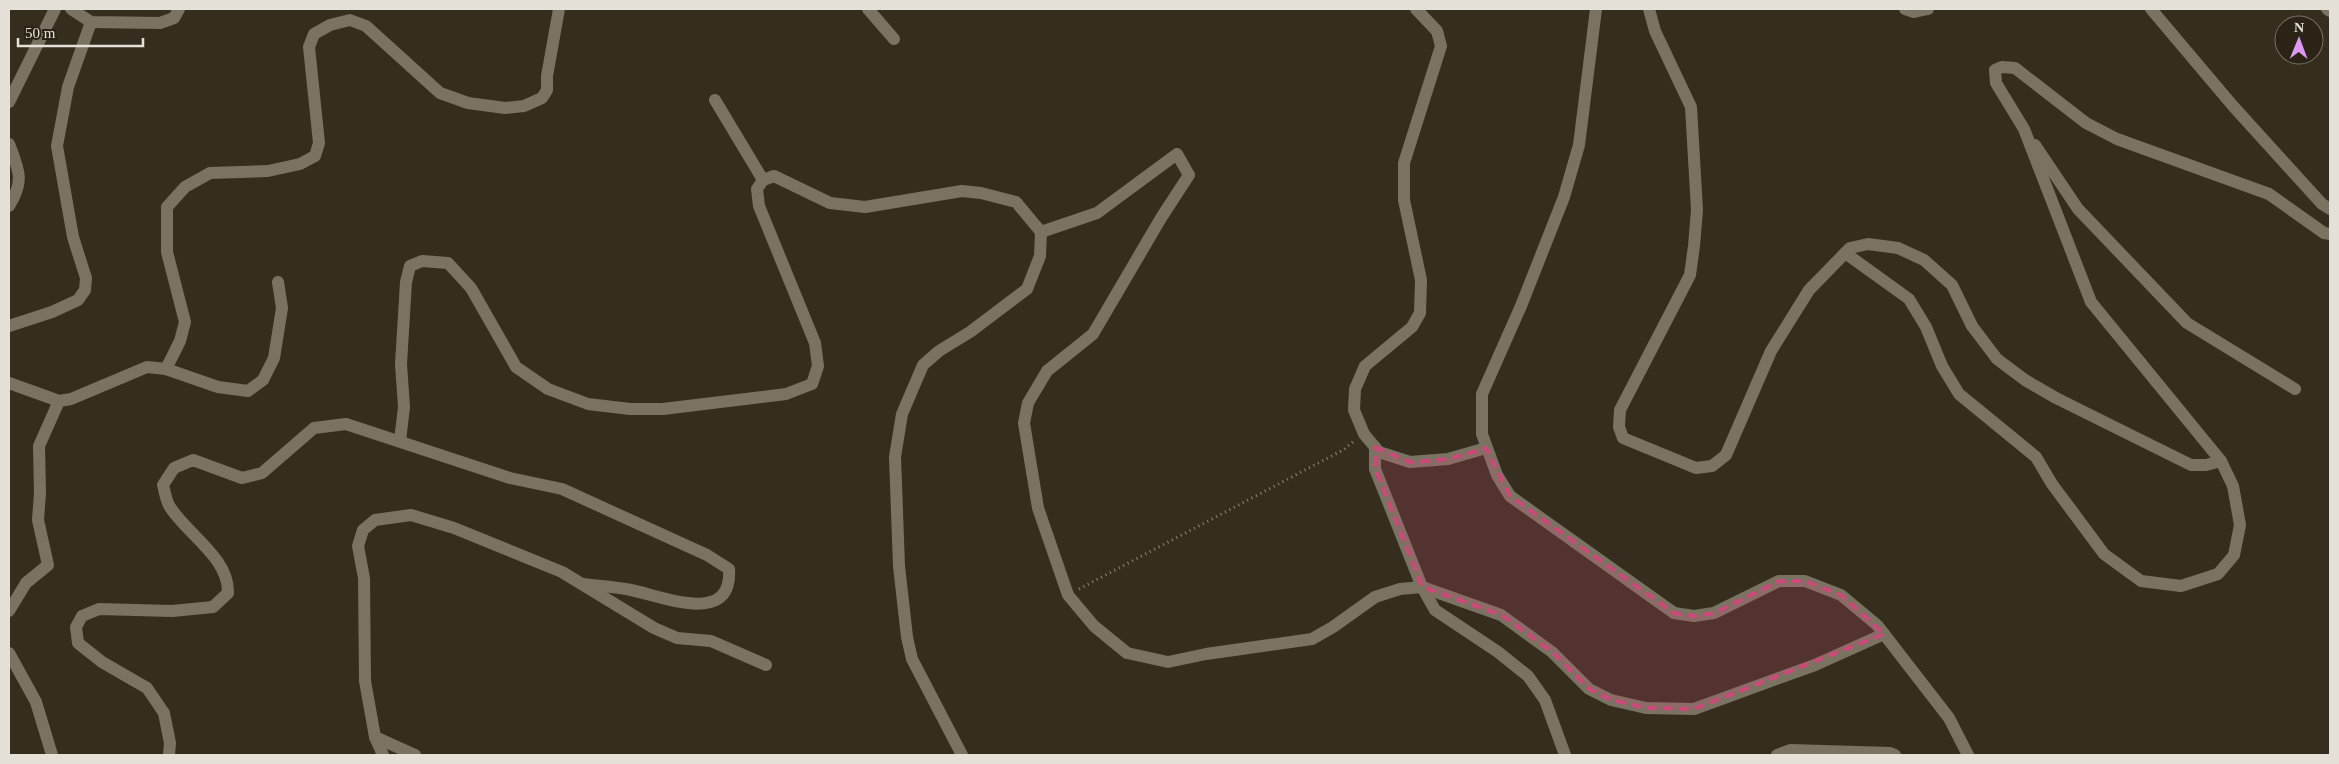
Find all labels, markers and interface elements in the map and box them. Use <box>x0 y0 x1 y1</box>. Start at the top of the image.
scale bar <box>18 15 142 47</box>
north arrow <box>2274 15 2324 65</box>
text: N <box>2294 20 2304 35</box>
text: 50 m <box>25 25 56 41</box>

